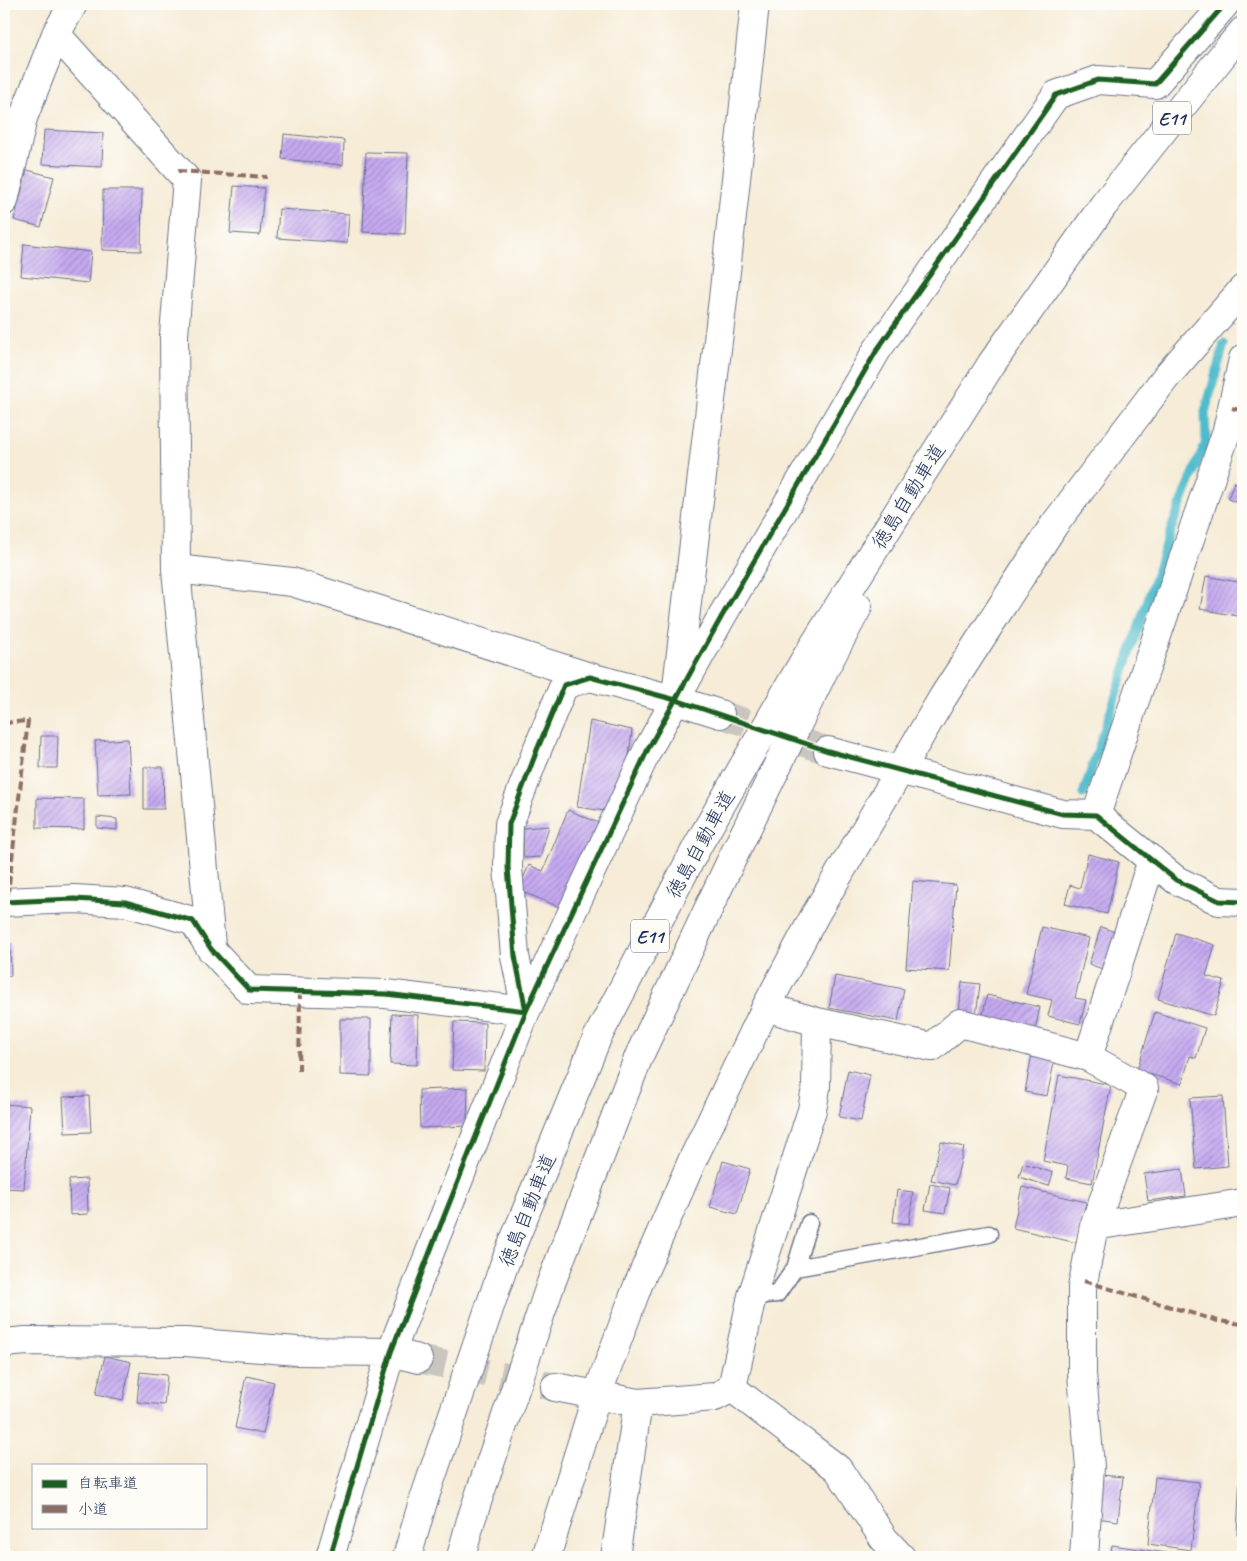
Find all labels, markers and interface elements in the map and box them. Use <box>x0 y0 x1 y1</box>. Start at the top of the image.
road number: E11 <box>1153 102 1191 134</box>
street label: 徳島自動車道 <box>866 439 951 554</box>
street label: 徳島自動車道 <box>660 786 740 903</box>
road number: E11 <box>631 919 669 952</box>
street label: 徳島自動車道 <box>493 1150 562 1271</box>
legend <box>32 1464 208 1528</box>
text: 自転車道 <box>78 1474 138 1493</box>
text: 小道 <box>78 1500 108 1519</box>

